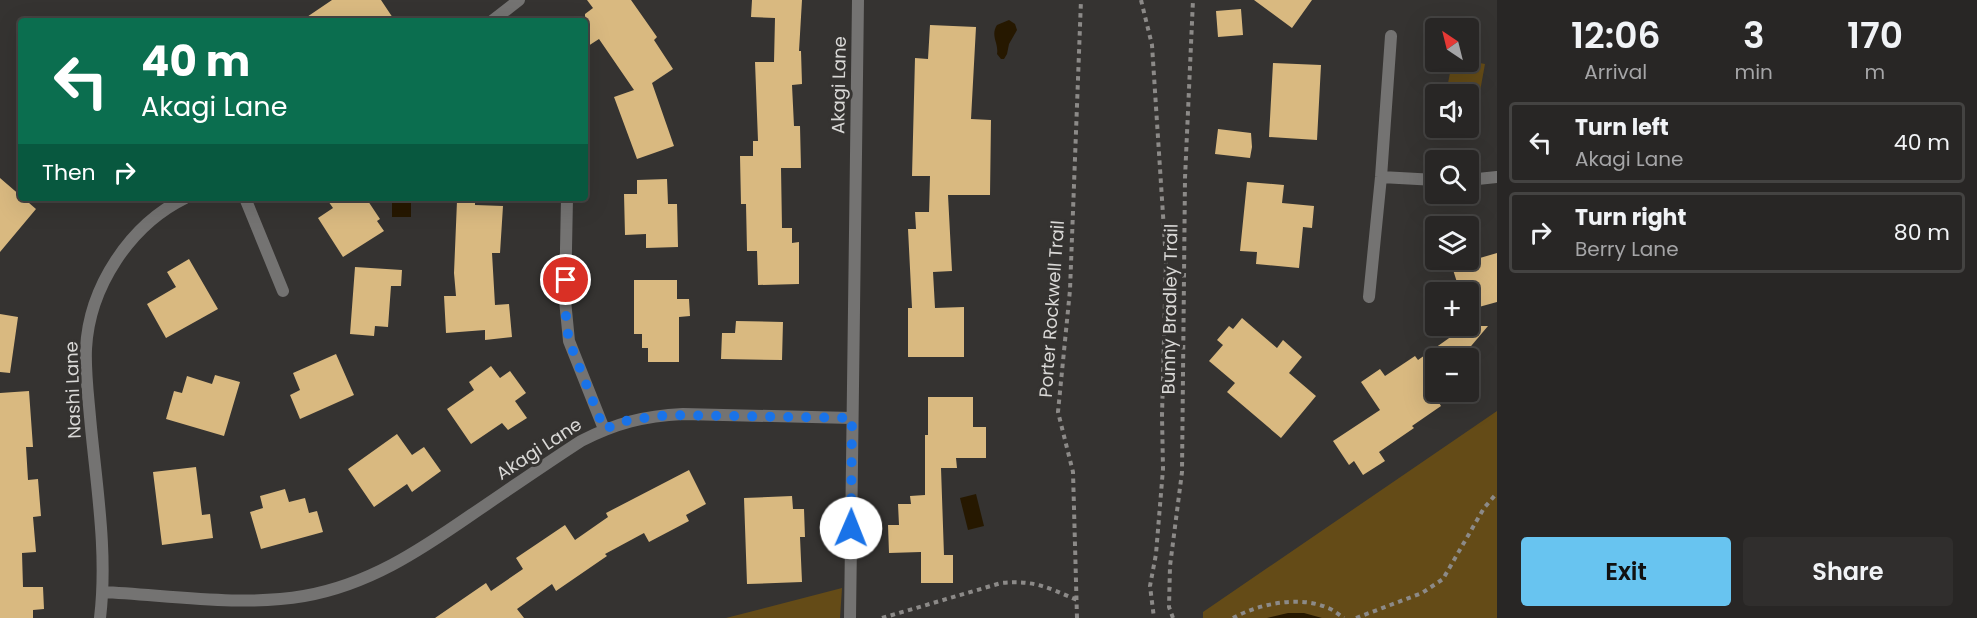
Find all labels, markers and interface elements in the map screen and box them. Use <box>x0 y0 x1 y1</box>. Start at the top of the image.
text: 12:06 <box>1571 10 1661 61</box>
text: 3 <box>1743 10 1764 61</box>
text: 170 <box>1847 10 1903 61</box>
north arrow <box>1425 18 1479 72</box>
map controls <box>1425 18 1479 402</box>
text: 40 m <box>141 32 250 91</box>
street label: Akagi Lane <box>825 36 852 134</box>
icon: left <box>42 42 120 120</box>
text: Arrival <box>1584 58 1647 86</box>
text: min <box>1735 58 1773 86</box>
text: m <box>1865 58 1885 86</box>
button: sound <box>1425 84 1479 138</box>
text: Akagi Lane <box>141 88 287 125</box>
text: Turn left <box>1575 112 1669 143</box>
icon: left <box>1524 126 1557 159</box>
text: 40 m <box>1894 127 1950 158</box>
text: Akagi Lane <box>1575 145 1683 173</box>
button: search <box>1425 150 1479 204</box>
icon: right <box>108 156 141 189</box>
text: Then <box>42 157 96 188</box>
text: Turn right <box>1575 202 1686 233</box>
button: layers <box>1425 216 1479 270</box>
icon: right <box>1524 216 1557 249</box>
text: 80 m <box>1894 217 1950 248</box>
street label: Porter Rockwell Trail <box>1033 220 1070 398</box>
street label: Bunny Bradley Trail <box>1156 223 1183 395</box>
text: Berry Lane <box>1575 235 1679 263</box>
pin <box>540 254 591 305</box>
icon: arrive <box>549 263 582 296</box>
button: + <box>1425 282 1479 336</box>
street label: Nashi Lane <box>58 341 87 439</box>
button: − <box>1425 348 1479 402</box>
street label: Akagi Lane <box>491 412 586 486</box>
position arrow <box>819 496 883 560</box>
button: Exit <box>1521 537 1731 606</box>
button: Share <box>1743 537 1953 606</box>

